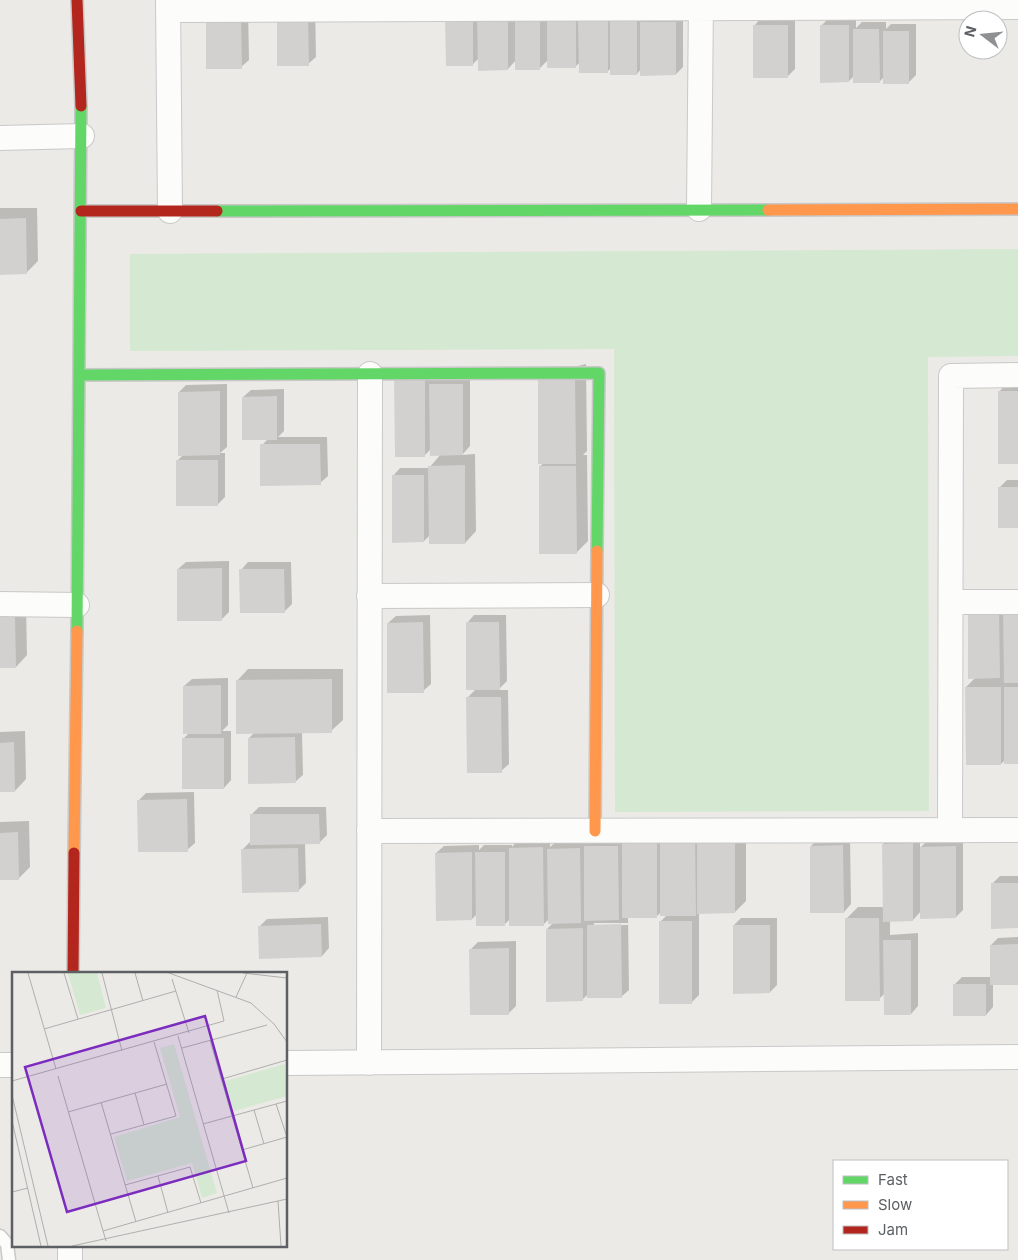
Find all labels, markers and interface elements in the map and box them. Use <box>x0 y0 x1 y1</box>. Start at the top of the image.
north arrow <box>958 10 1008 60</box>
text: N <box>960 24 980 39</box>
inset map <box>12 972 288 1248</box>
legend <box>833 1160 1008 1250</box>
text: Fast <box>878 1170 908 1189</box>
text: Slow <box>878 1195 912 1214</box>
text: Jam <box>878 1220 908 1239</box>

